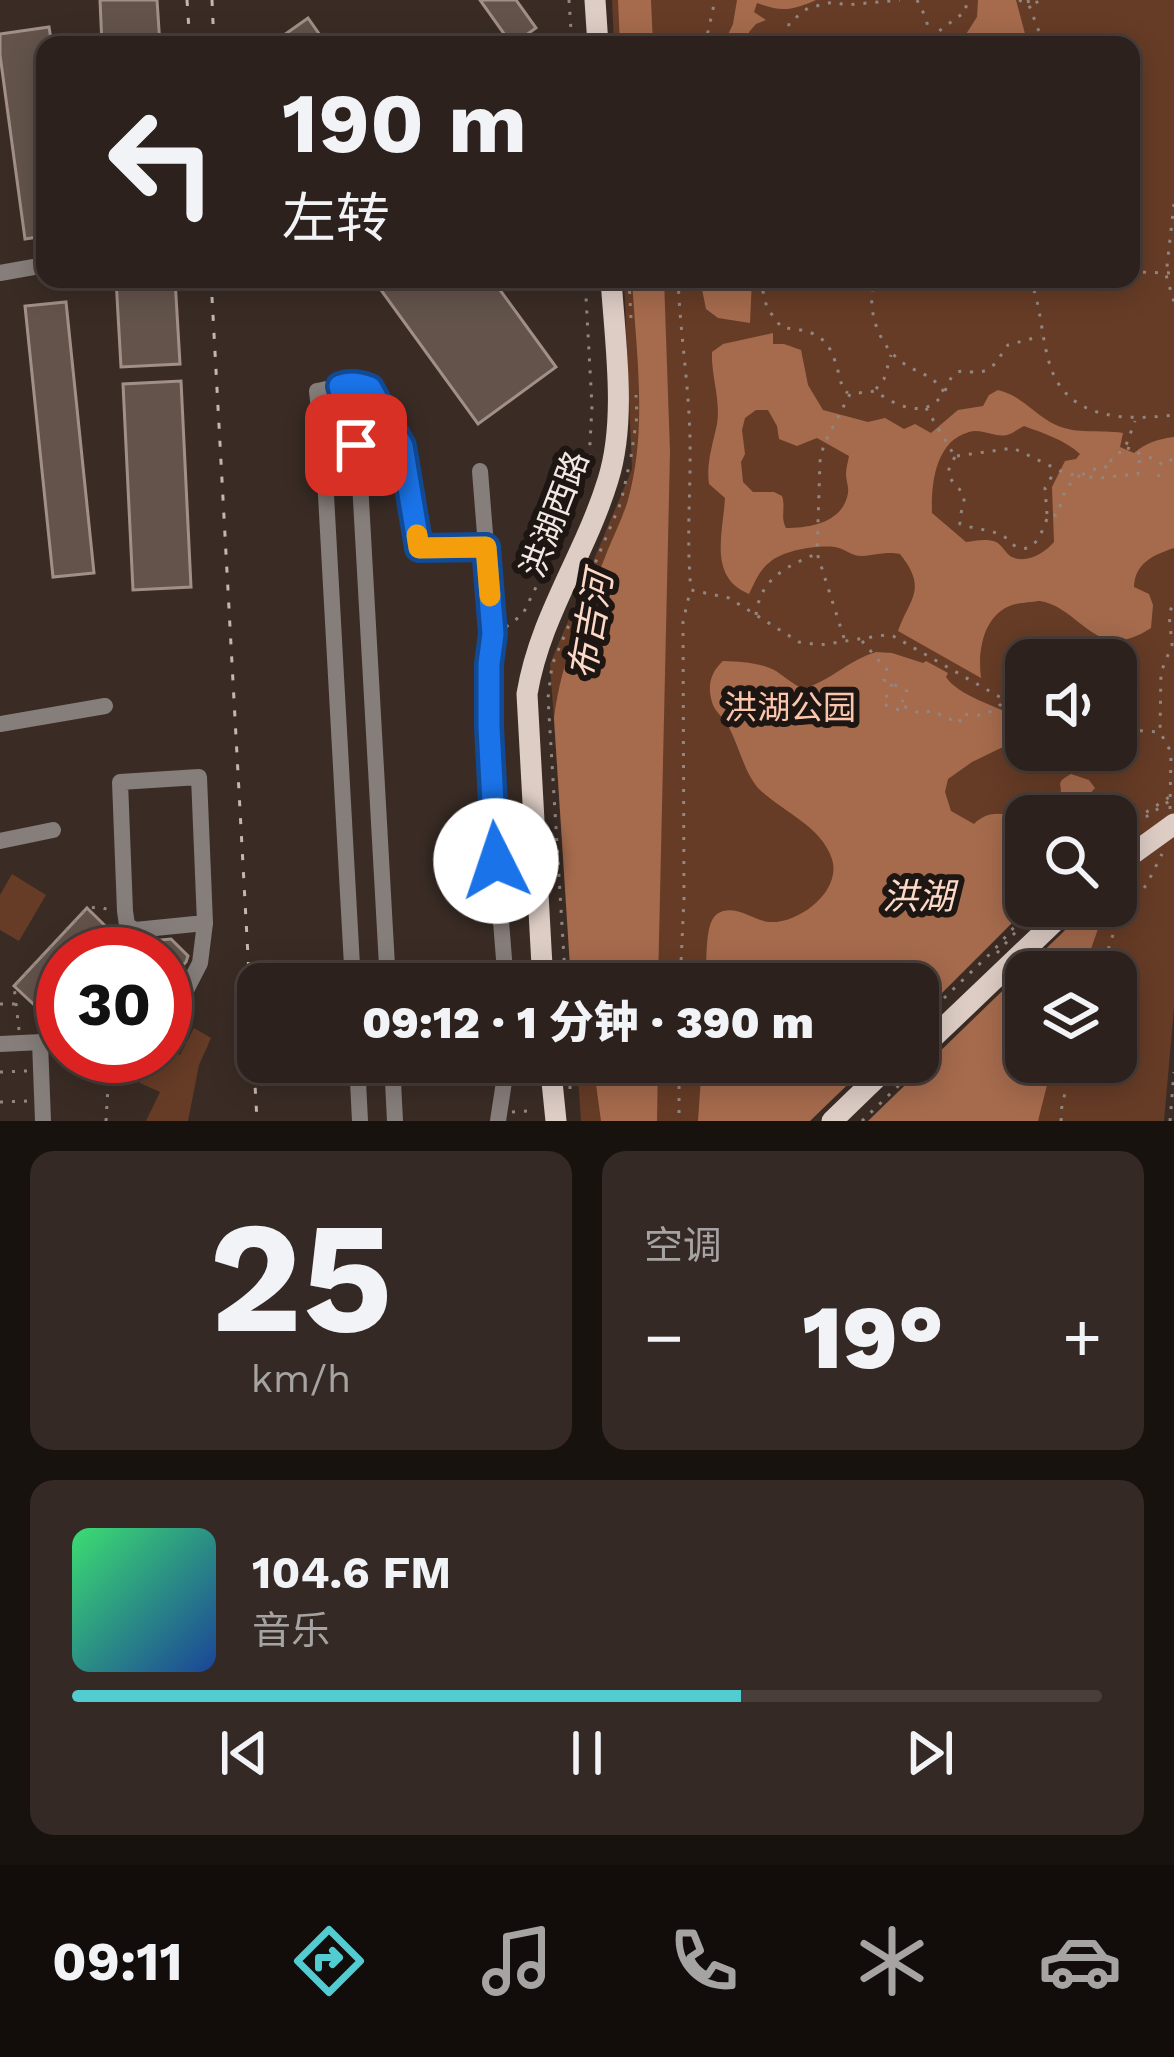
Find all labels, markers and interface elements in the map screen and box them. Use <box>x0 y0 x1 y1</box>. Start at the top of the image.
text: 190 m <box>282 74 527 172</box>
icon: left <box>84 84 240 240</box>
text: 左转 <box>282 187 390 250</box>
pin <box>305 394 407 496</box>
icon: arrive <box>323 412 389 478</box>
street label: 洪湖西路 <box>513 446 596 583</box>
water label: 布吉河 <box>561 562 622 682</box>
map controls <box>1005 639 1137 1083</box>
button: sound <box>1005 639 1137 771</box>
park label: 洪湖公园 <box>724 688 856 727</box>
button: search <box>1005 795 1137 927</box>
position arrow <box>433 798 559 924</box>
water label: 洪湖 <box>882 876 959 918</box>
speed limit sign: 30 <box>36 927 192 1083</box>
button: layers <box>1005 951 1137 1083</box>
text: 09:12 · 1 分钟 · 390 m <box>362 996 814 1049</box>
text: 25 <box>209 1186 393 1369</box>
text: 空调 <box>644 1223 722 1268</box>
text: 19° <box>802 1284 944 1390</box>
text: − <box>644 1299 684 1376</box>
text: + <box>1062 1299 1102 1376</box>
text: km/h <box>251 1356 351 1401</box>
text: 104.6 FM <box>252 1546 451 1599</box>
text: 音乐 <box>252 1608 330 1653</box>
icon: previous <box>211 1720 277 1786</box>
icon: pause <box>554 1720 620 1786</box>
icon: next <box>897 1720 963 1786</box>
icon: directions <box>287 1919 371 2003</box>
icon: music <box>475 1919 559 2003</box>
icon: phone <box>662 1919 746 2003</box>
icon: climate <box>850 1919 934 2003</box>
icon: car <box>1038 1919 1122 2003</box>
text: 09:11 <box>52 1930 183 1993</box>

